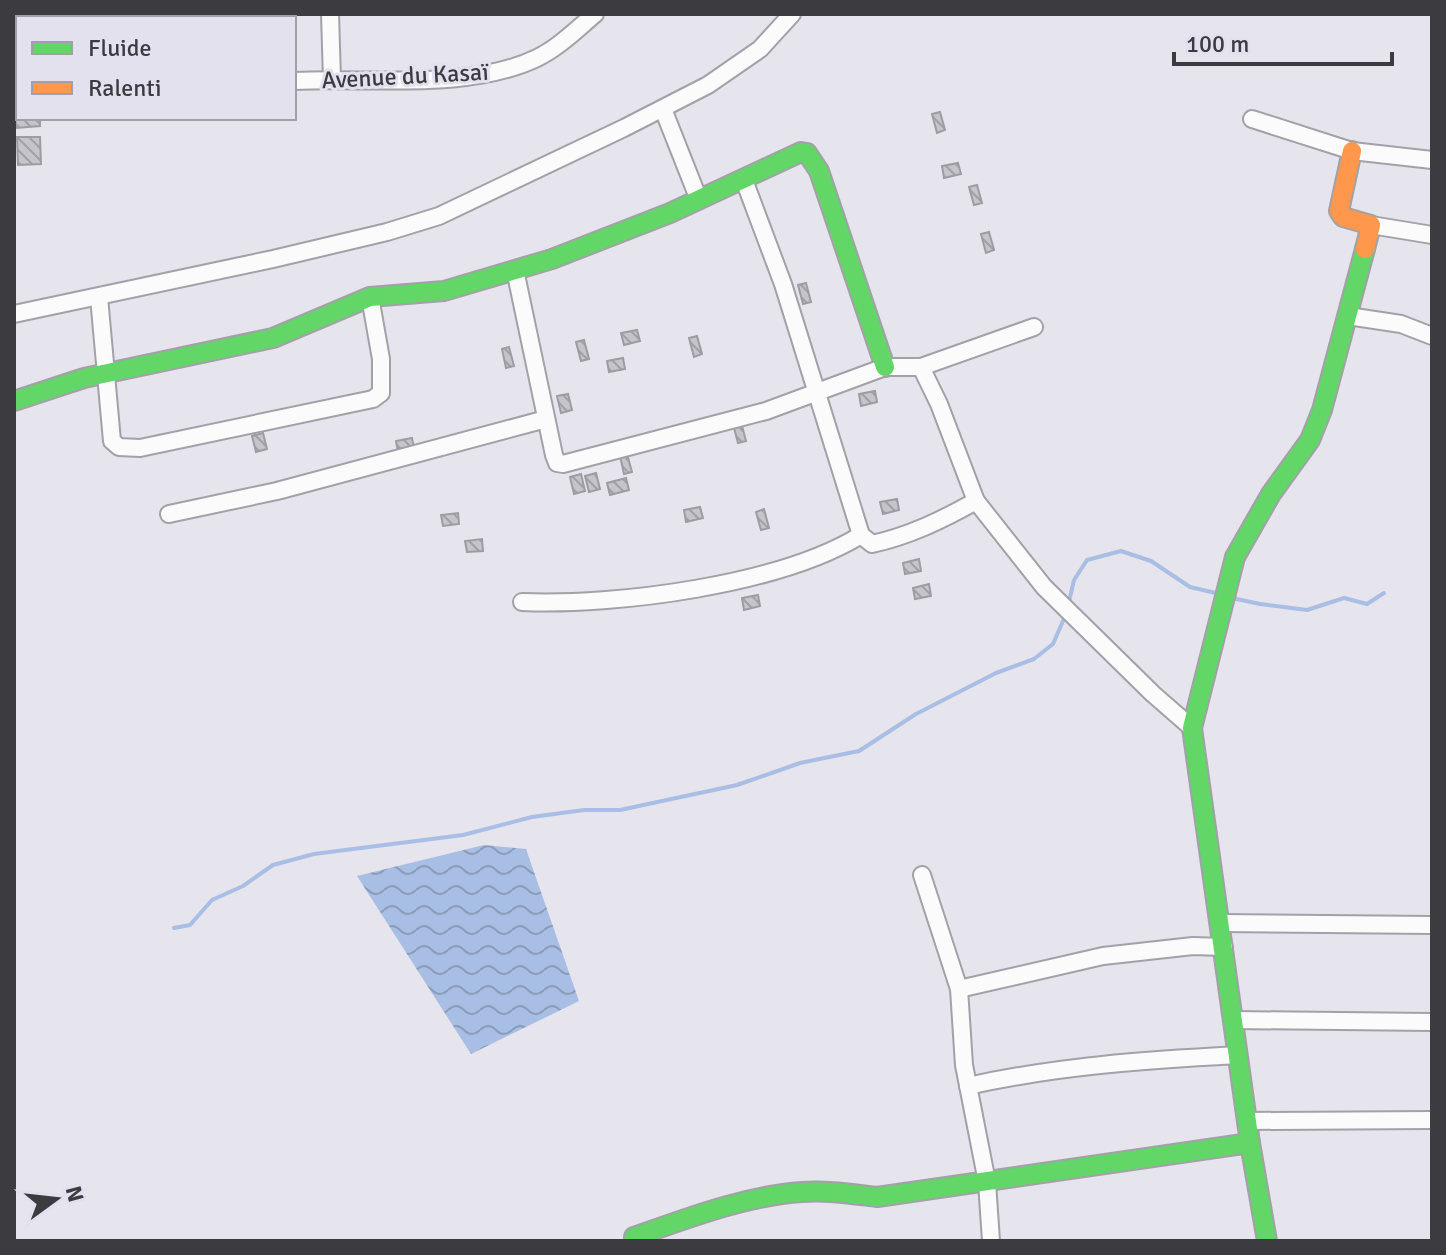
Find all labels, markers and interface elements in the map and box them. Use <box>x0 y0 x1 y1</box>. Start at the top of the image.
legend <box>16 16 296 120</box>
scale bar <box>1174 16 1392 66</box>
text: 100 m <box>1186 29 1249 59</box>
text: Fluide <box>88 33 152 63</box>
street label: Avenue du Kasaï <box>321 57 490 95</box>
text: Ralenti <box>88 73 161 103</box>
north arrow <box>16 1159 96 1239</box>
text: N <box>60 1183 90 1205</box>

